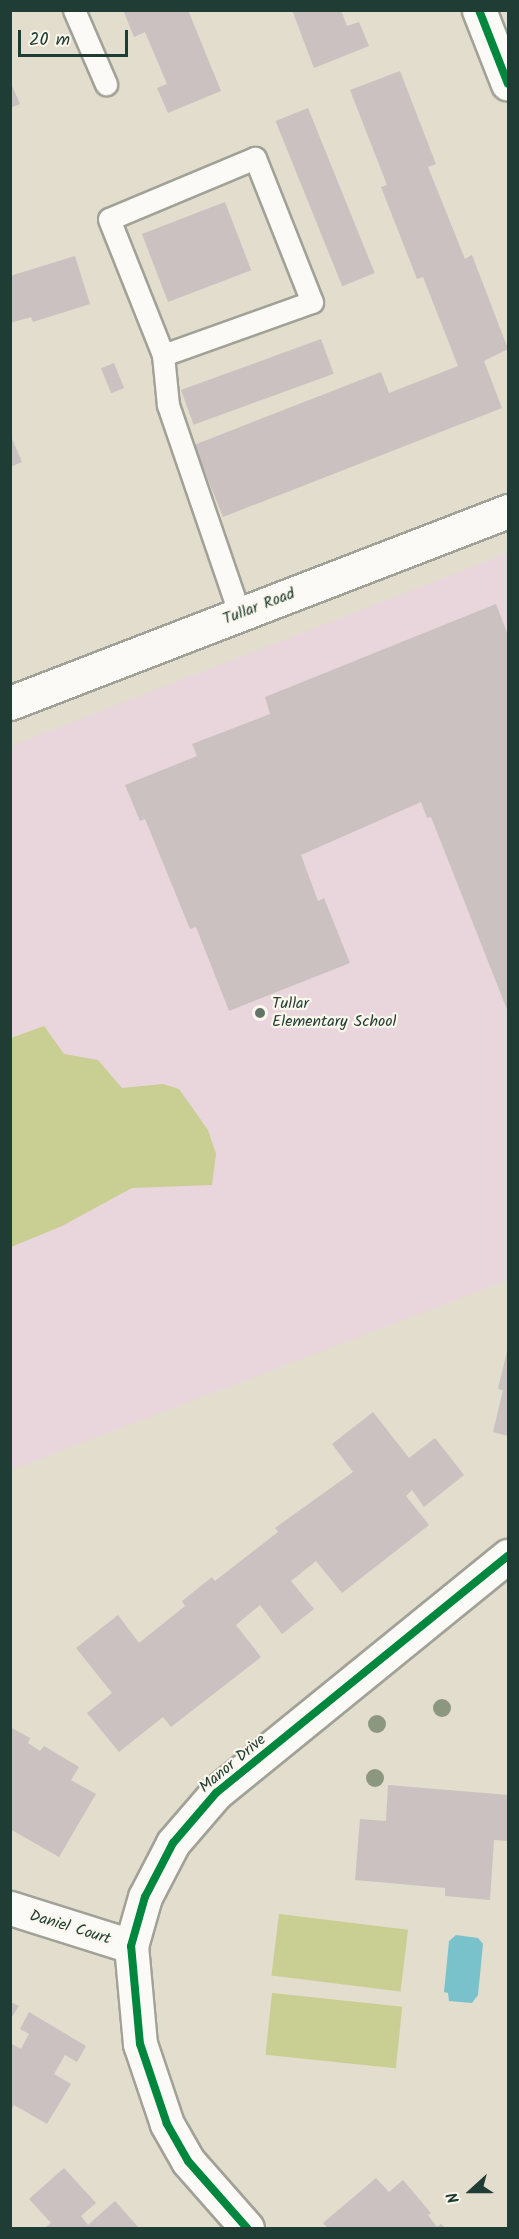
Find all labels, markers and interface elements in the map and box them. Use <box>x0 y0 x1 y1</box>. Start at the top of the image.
scale bar <box>21 18 130 56</box>
text: 20 m <box>29 26 70 55</box>
street label: Tullar Road <box>220 585 298 629</box>
place label: Tullar Elementary School <box>272 994 396 1032</box>
marker: Tullar Elementary School <box>253 1006 267 1020</box>
street label: Manor Drive <box>196 1731 270 1797</box>
street label: Daniel Court <box>27 1907 113 1949</box>
north arrow <box>441 2161 501 2221</box>
text: N <box>440 2188 467 2207</box>

